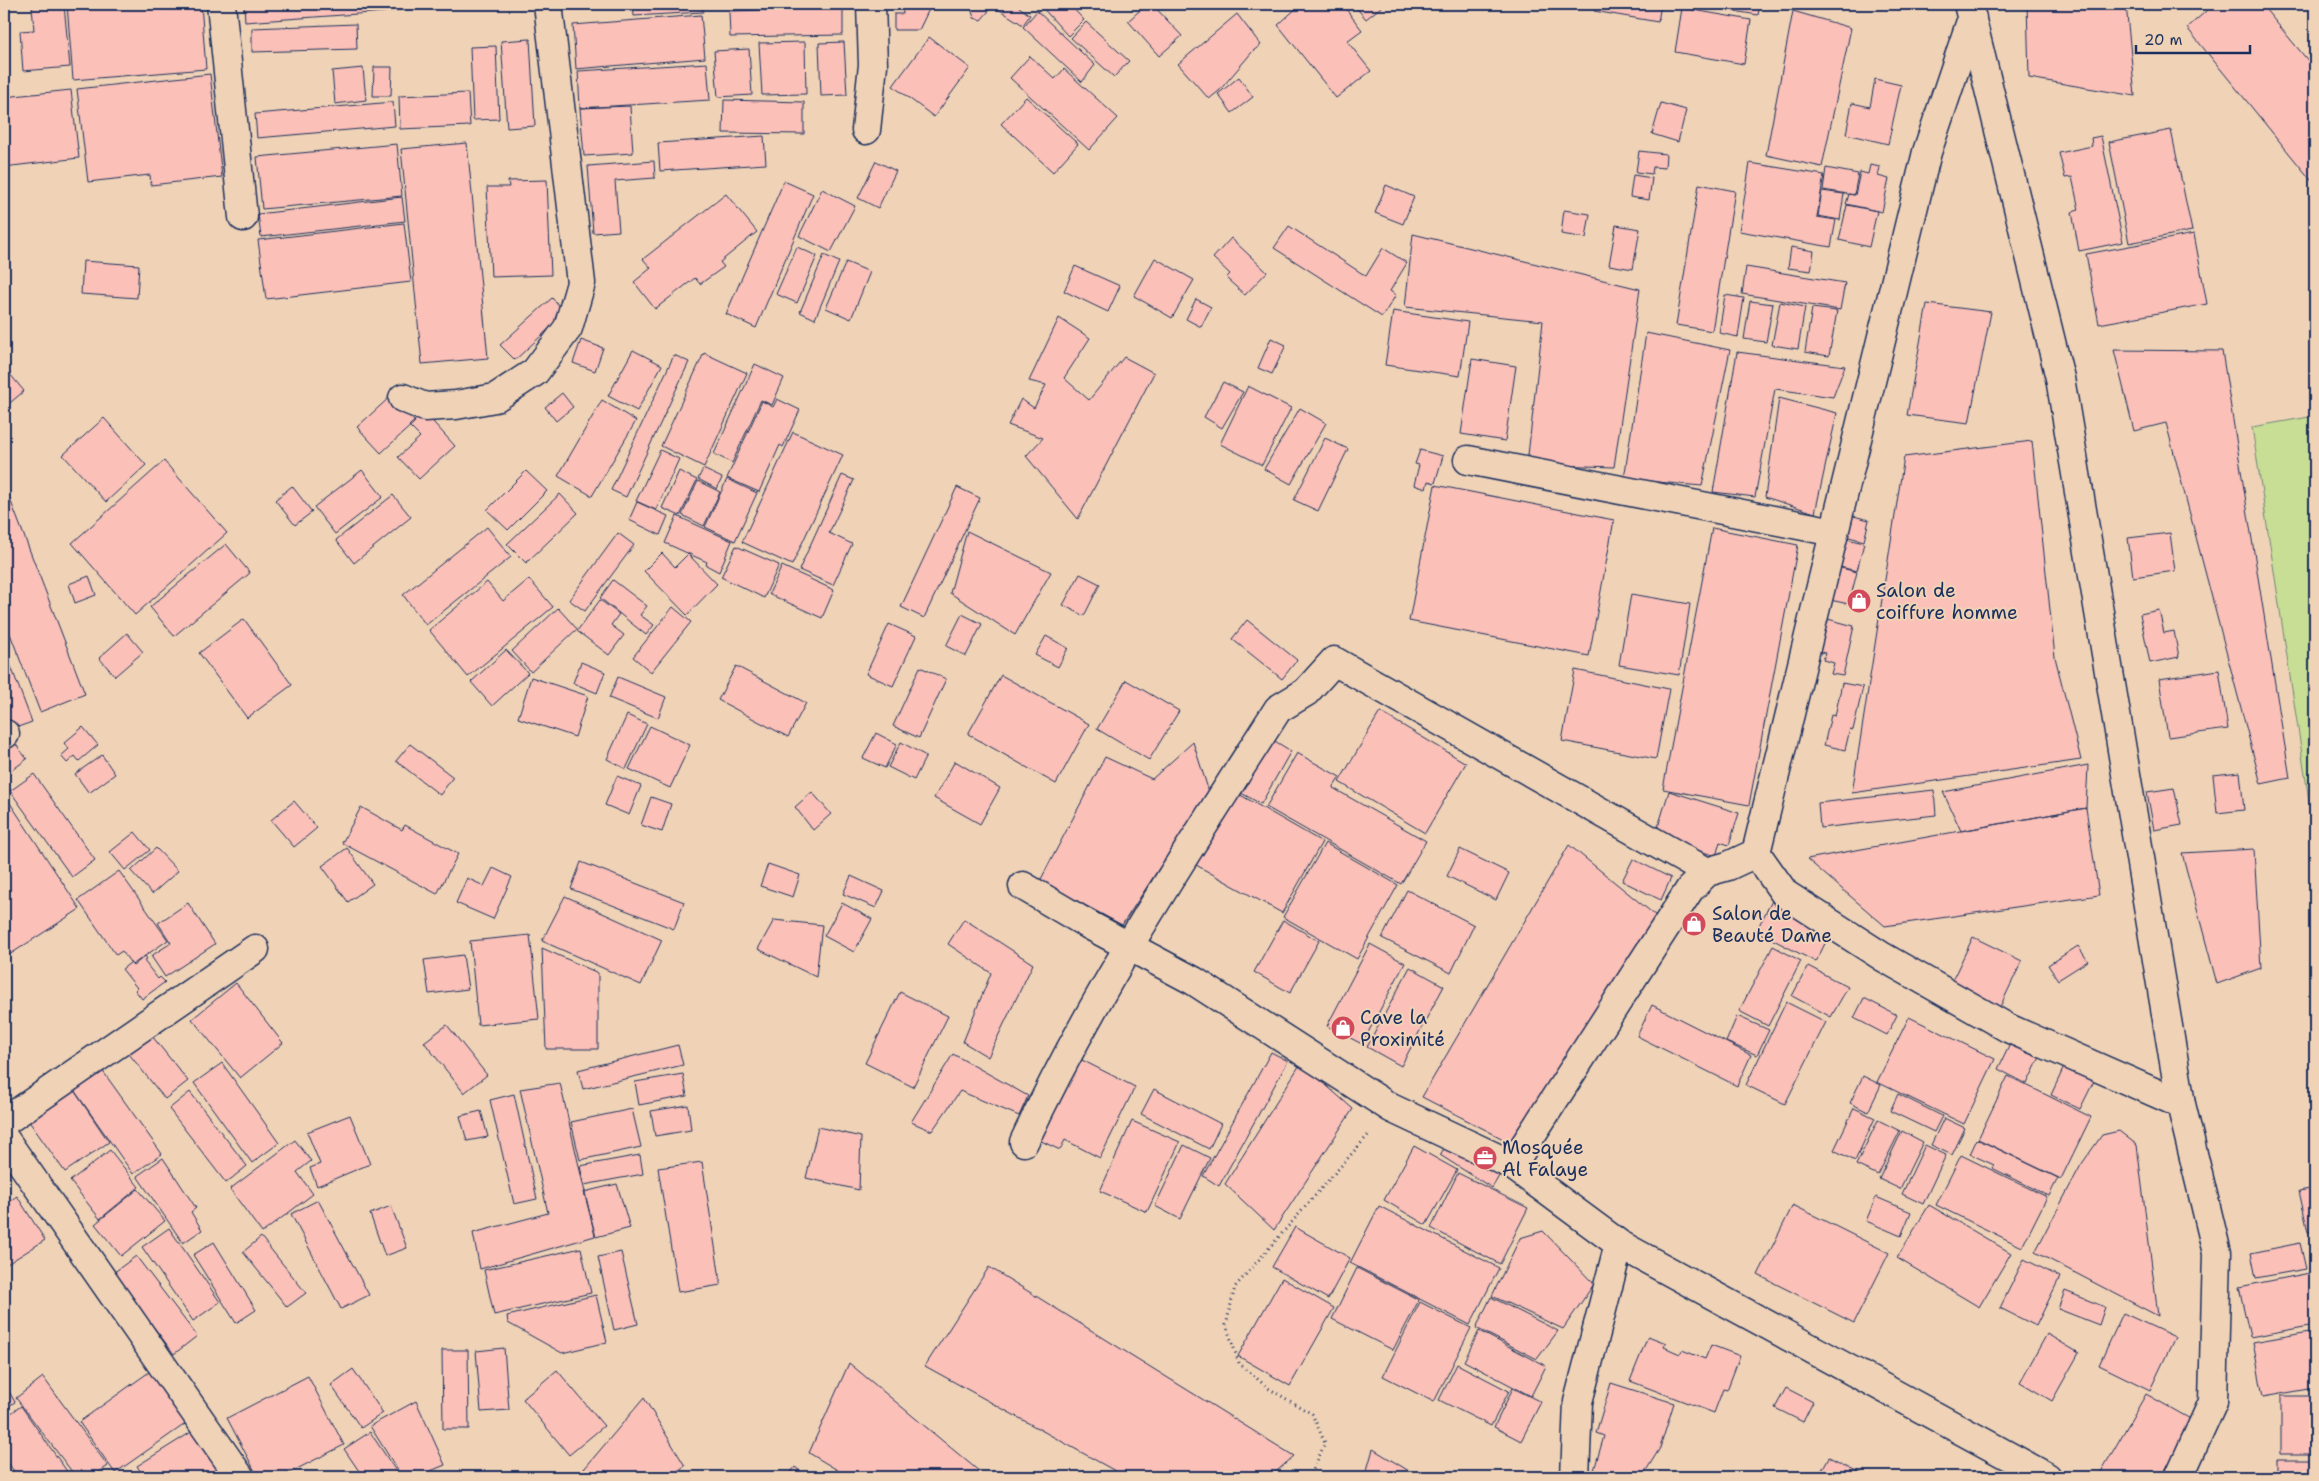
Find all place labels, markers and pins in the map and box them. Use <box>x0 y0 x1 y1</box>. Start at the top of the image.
place label: Salon de coiffure homme <box>1876 578 2018 625</box>
shop icon: Salon de coiffure homme <box>1846 588 1872 614</box>
place label: Salon de Beauté Dame <box>1712 901 1832 948</box>
shop icon: Salon de Beauté Dame <box>1681 911 1707 937</box>
place label: Cave la Proximité <box>1360 1005 1445 1052</box>
shop icon: Cave la Proximité <box>1330 1015 1356 1041</box>
place label: Mosquée Al Falaye <box>1502 1135 1588 1182</box>
office icon: Mosquée Al Falaye <box>1472 1145 1498 1171</box>

